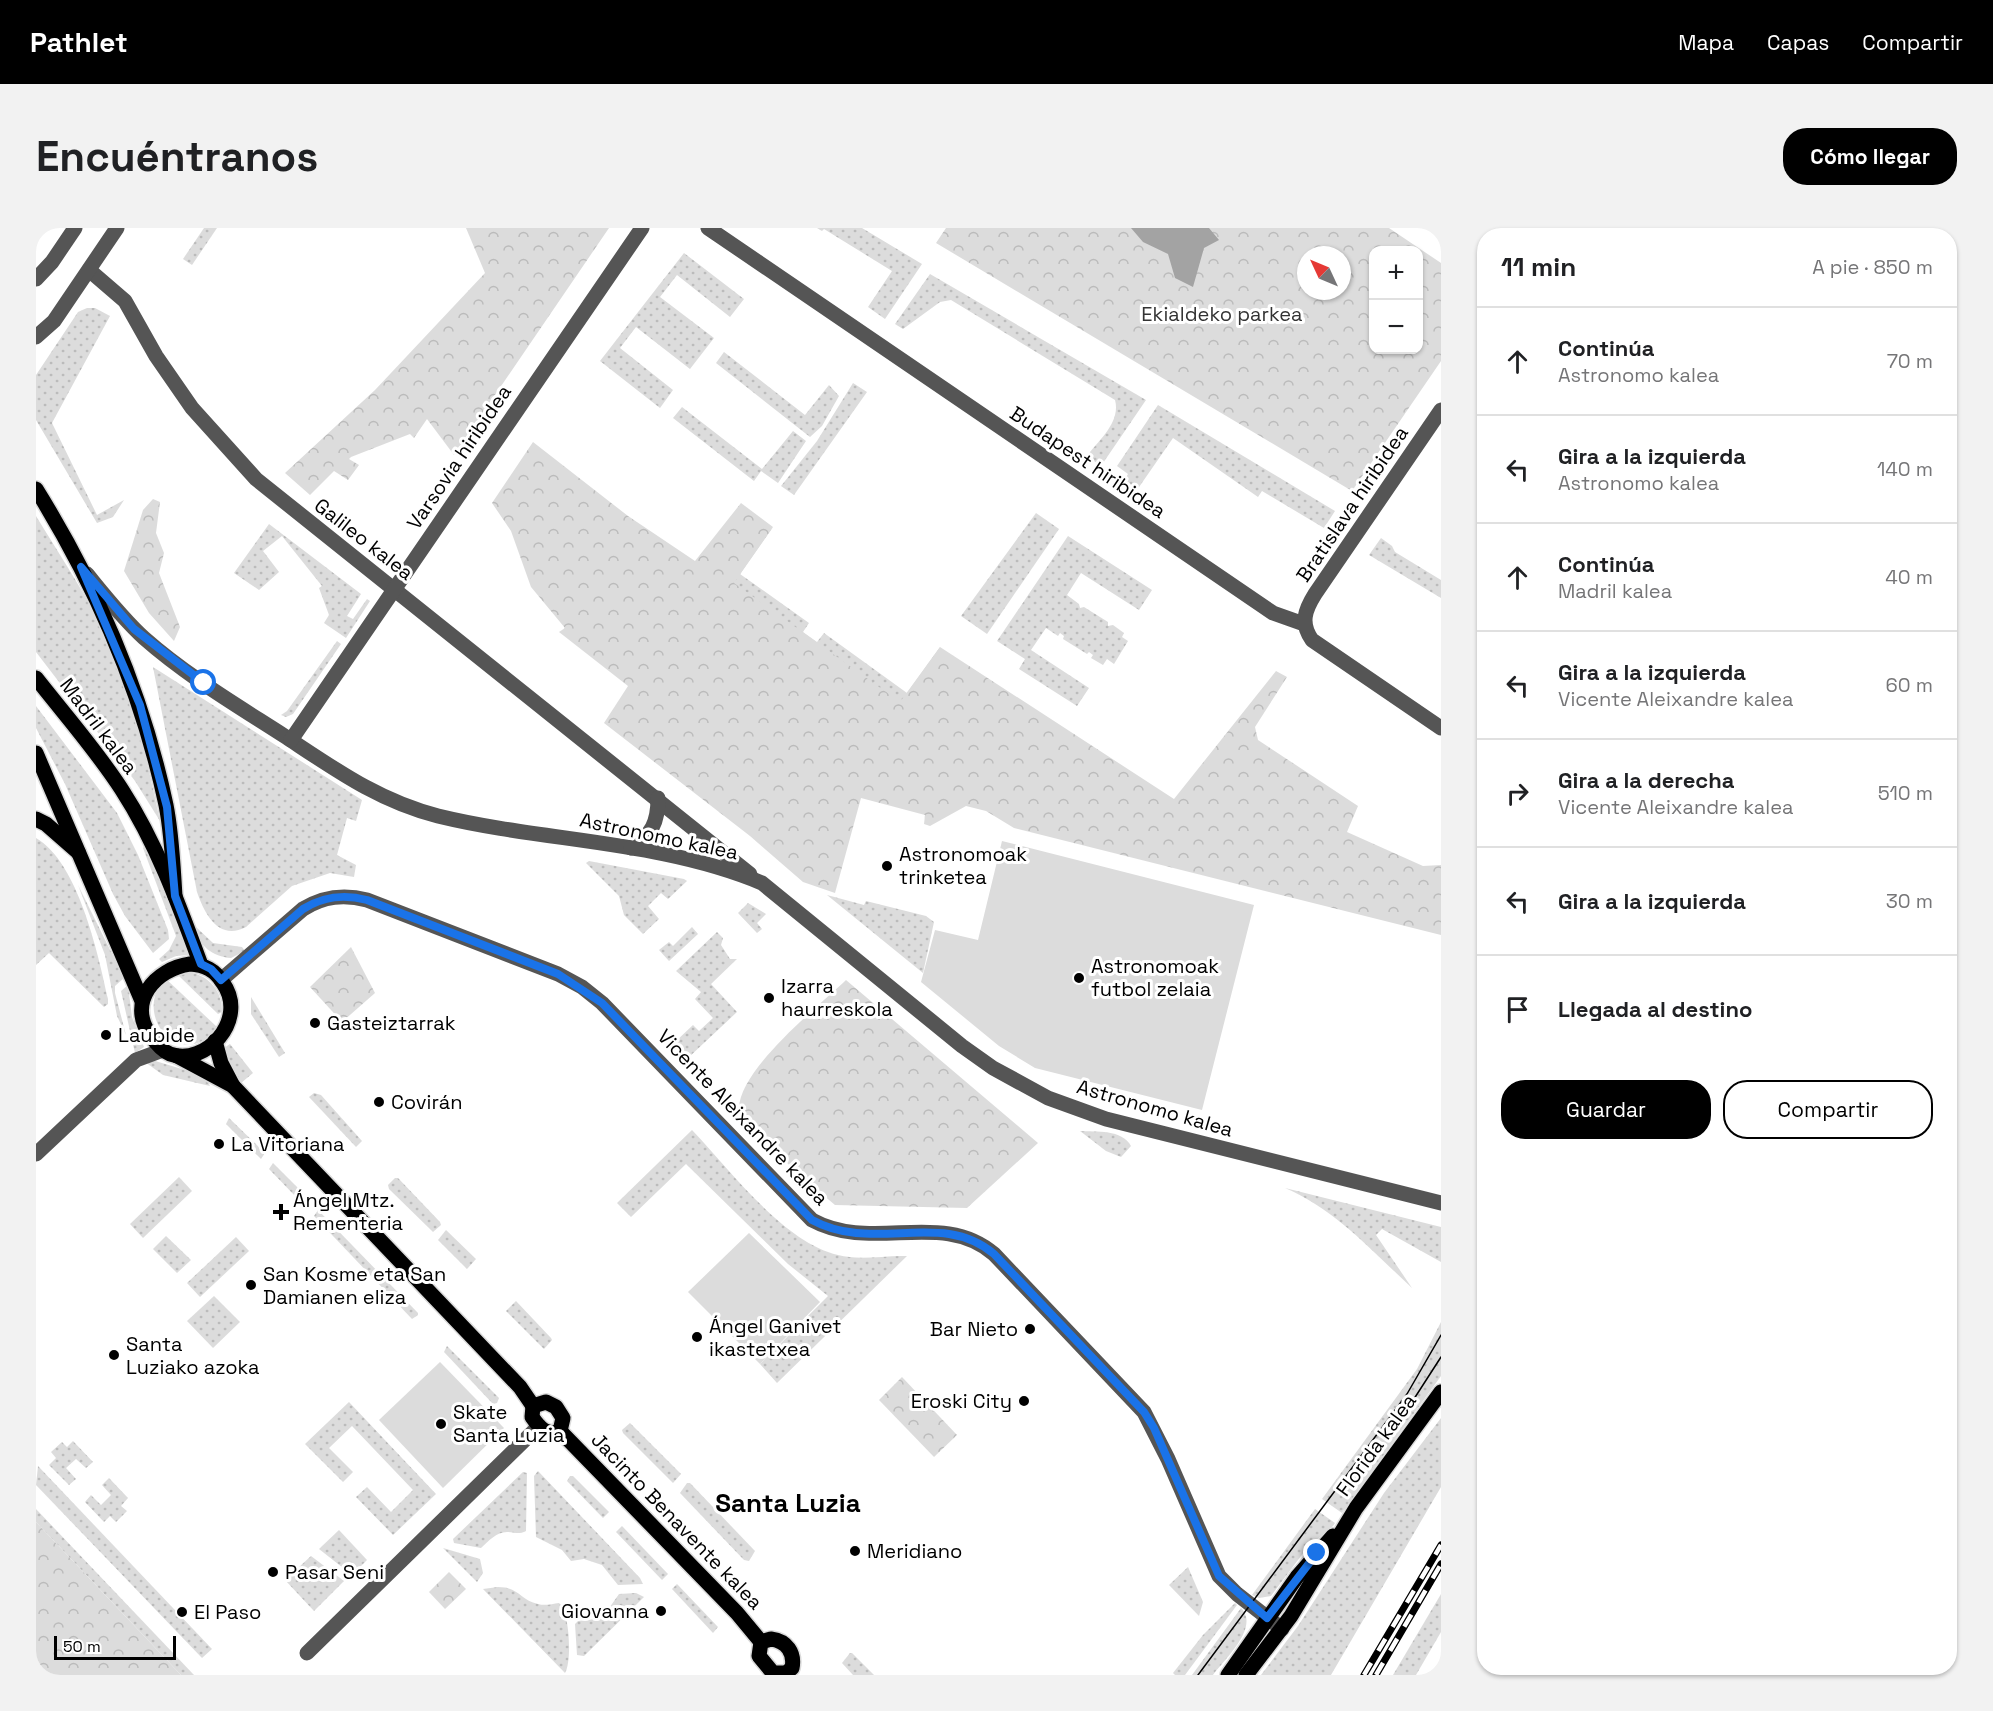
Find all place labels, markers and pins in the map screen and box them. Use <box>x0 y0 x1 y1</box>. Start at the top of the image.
place label: Astronomoak trinketea <box>899 841 1027 890</box>
marker: Astronomoak trinketea <box>880 859 894 873</box>
place label: Astronomoak futbol zelaia <box>1091 953 1219 1002</box>
marker: Astronomoak futbol zelaia <box>1072 971 1086 985</box>
place label: Izarra haurreskola <box>781 973 893 1022</box>
marker: Izarra haurreskola <box>762 991 776 1005</box>
place label: Gasteiztarrak <box>327 1010 456 1036</box>
marker: Gasteiztarrak <box>308 1016 322 1030</box>
place label: Laubide <box>118 1022 195 1048</box>
marker: Laubide <box>99 1028 113 1042</box>
place label: Covirán <box>391 1089 462 1115</box>
marker: Covirán <box>372 1095 386 1109</box>
place label: La Vitoriana <box>231 1131 344 1157</box>
marker: La Vitoriana <box>212 1137 226 1151</box>
place label: Ángel Mtz. Rementeria <box>293 1187 403 1236</box>
marker: Ángel Mtz. Rementeria <box>274 1205 288 1219</box>
place label: San Kosme eta San Damianen eliza <box>263 1261 446 1310</box>
marker: San Kosme eta San Damianen eliza <box>244 1278 258 1292</box>
place label: Ángel Ganivet ikastetxea <box>709 1313 841 1362</box>
place label: Bar Nieto <box>930 1316 1018 1342</box>
marker: Bar Nieto <box>1023 1322 1037 1336</box>
marker: Ángel Ganivet ikastetxea <box>690 1330 704 1344</box>
place label: Santa Luziako azoka <box>126 1331 260 1380</box>
marker: Santa Luziako azoka <box>107 1348 121 1362</box>
place label: Eroski City <box>911 1388 1012 1414</box>
marker: Eroski City <box>1017 1394 1031 1408</box>
place label: Skate Santa Luzia <box>453 1399 564 1448</box>
marker: Skate Santa Luzia <box>434 1417 448 1431</box>
place label: Meridiano <box>867 1538 962 1564</box>
marker: Meridiano <box>848 1544 862 1558</box>
place label: Pasar Seni <box>285 1559 384 1585</box>
marker: Pasar Seni <box>266 1565 280 1579</box>
place label: Giovanna <box>561 1598 649 1624</box>
place label: El Paso <box>194 1599 261 1625</box>
marker: Giovanna <box>654 1604 668 1618</box>
marker: El Paso <box>175 1605 189 1619</box>

